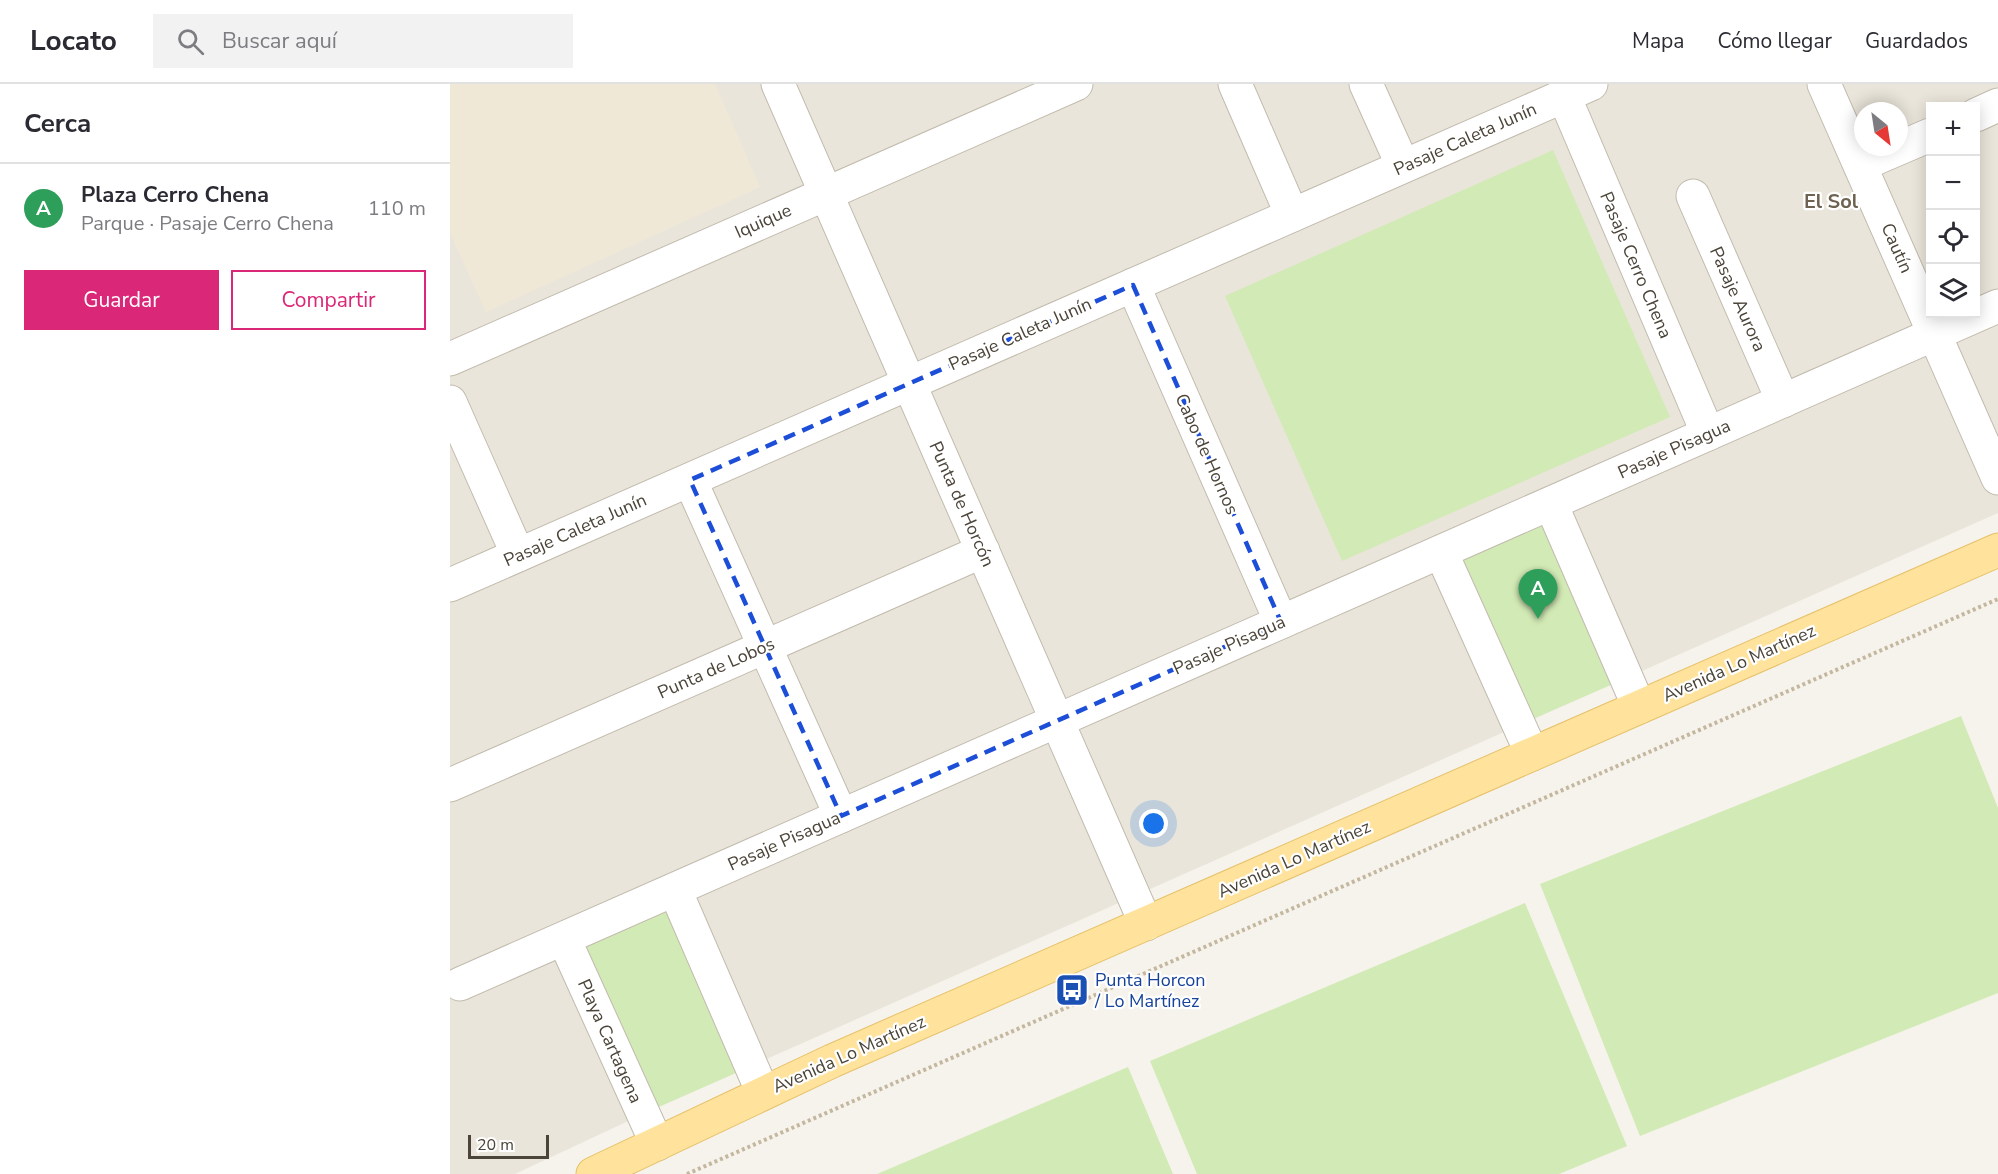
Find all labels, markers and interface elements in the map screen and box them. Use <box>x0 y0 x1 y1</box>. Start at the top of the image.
search box <box>153 14 573 68</box>
text: Locato <box>30 22 117 60</box>
icon: search <box>174 25 207 58</box>
text: Buscar aquí <box>222 26 337 56</box>
text: Mapa <box>1632 27 1684 55</box>
text: Cómo llegar <box>1717 27 1832 55</box>
text: Guardados <box>1865 27 1968 55</box>
street label: Pasaje Caleta Junín <box>1390 97 1540 181</box>
north arrow <box>1854 102 1908 156</box>
map controls <box>1926 102 1980 318</box>
button: + <box>1926 102 1980 156</box>
text: Cerca <box>24 106 91 141</box>
button: − <box>1926 156 1980 210</box>
text: Plaza Cerro Chena <box>81 180 269 210</box>
street label: Pasaje Cerro Chena <box>1594 188 1678 342</box>
district label: El Sol <box>1804 188 1859 215</box>
text: A <box>36 195 51 222</box>
text: 110 m <box>368 195 426 222</box>
street label: Iquique <box>731 198 795 244</box>
text: Parque · Pasaje Cerro Chena <box>81 210 334 237</box>
button: locate <box>1926 210 1980 264</box>
street label: Cautín <box>1875 219 1919 277</box>
street label: Pasaje Aurora <box>1704 243 1772 355</box>
button: layers <box>1926 264 1980 318</box>
button: Guardar <box>24 270 219 330</box>
button: Compartir <box>231 270 426 330</box>
street label: Pasaje Caleta Junín <box>945 292 1095 376</box>
street label: Cabo de Hornos <box>1170 390 1244 518</box>
street label: Pasaje Pisagua <box>1614 413 1734 485</box>
street label: Punta de Horcón <box>924 437 1000 571</box>
street label: Pasaje Caleta Junín <box>500 488 650 572</box>
pin: A <box>1518 570 1558 619</box>
street label: Pasaje Pisagua <box>1169 609 1289 681</box>
street label: Avenida Lo Martínez <box>1659 618 1819 708</box>
street label: Punta de Lobos <box>654 631 778 705</box>
street label: Pasaje Pisagua <box>724 805 844 877</box>
your location <box>1139 809 1168 838</box>
street label: Avenida Lo Martínez <box>1214 814 1374 904</box>
place label: Punta Horcon / Lo Martínez <box>1094 968 1206 1013</box>
bus stop icon: Punta Horcon / Lo Martínez <box>1054 972 1090 1008</box>
street label: Playa Cartagena <box>572 975 648 1107</box>
street label: Avenida Lo Martínez <box>769 1009 929 1099</box>
scale bar <box>468 1132 549 1160</box>
text: 20 m <box>477 1134 514 1156</box>

